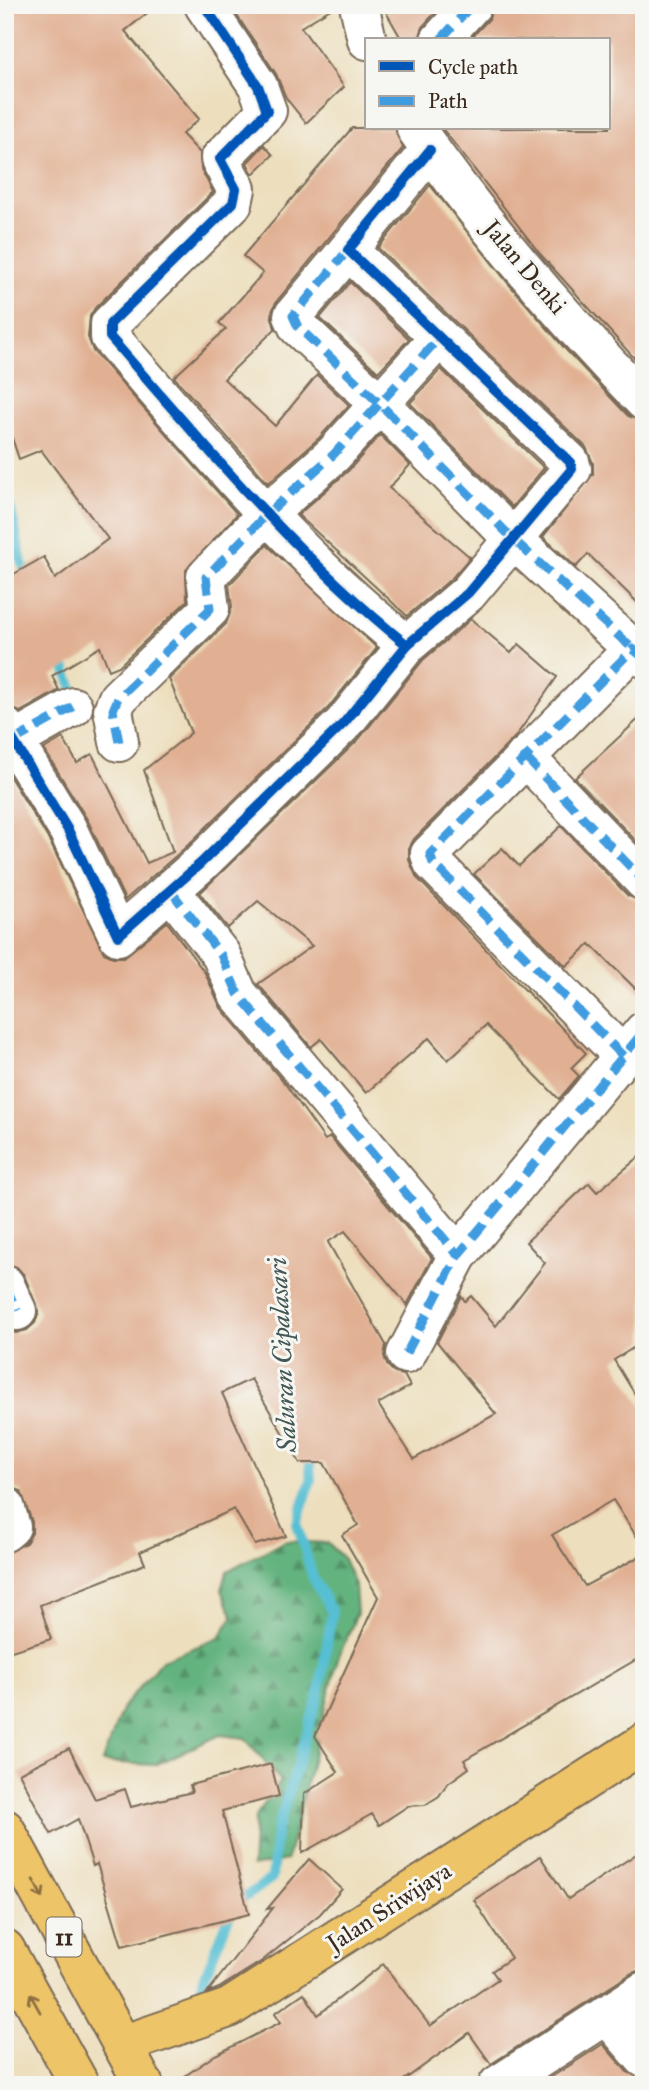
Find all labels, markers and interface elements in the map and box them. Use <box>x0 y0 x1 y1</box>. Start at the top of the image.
legend <box>365 38 610 130</box>
text: Cycle path <box>428 54 519 80</box>
text: Path <box>428 88 468 114</box>
street label: Jalan Denki <box>475 212 573 320</box>
water label: Saluran Cipalasari <box>261 1256 304 1454</box>
street label: Jalan Sriwijaya <box>319 1855 458 1960</box>
one-way arrow <box>32 1878 45 1899</box>
road number: 11 <box>46 1918 82 1956</box>
one-way arrow <box>28 1993 42 2013</box>

